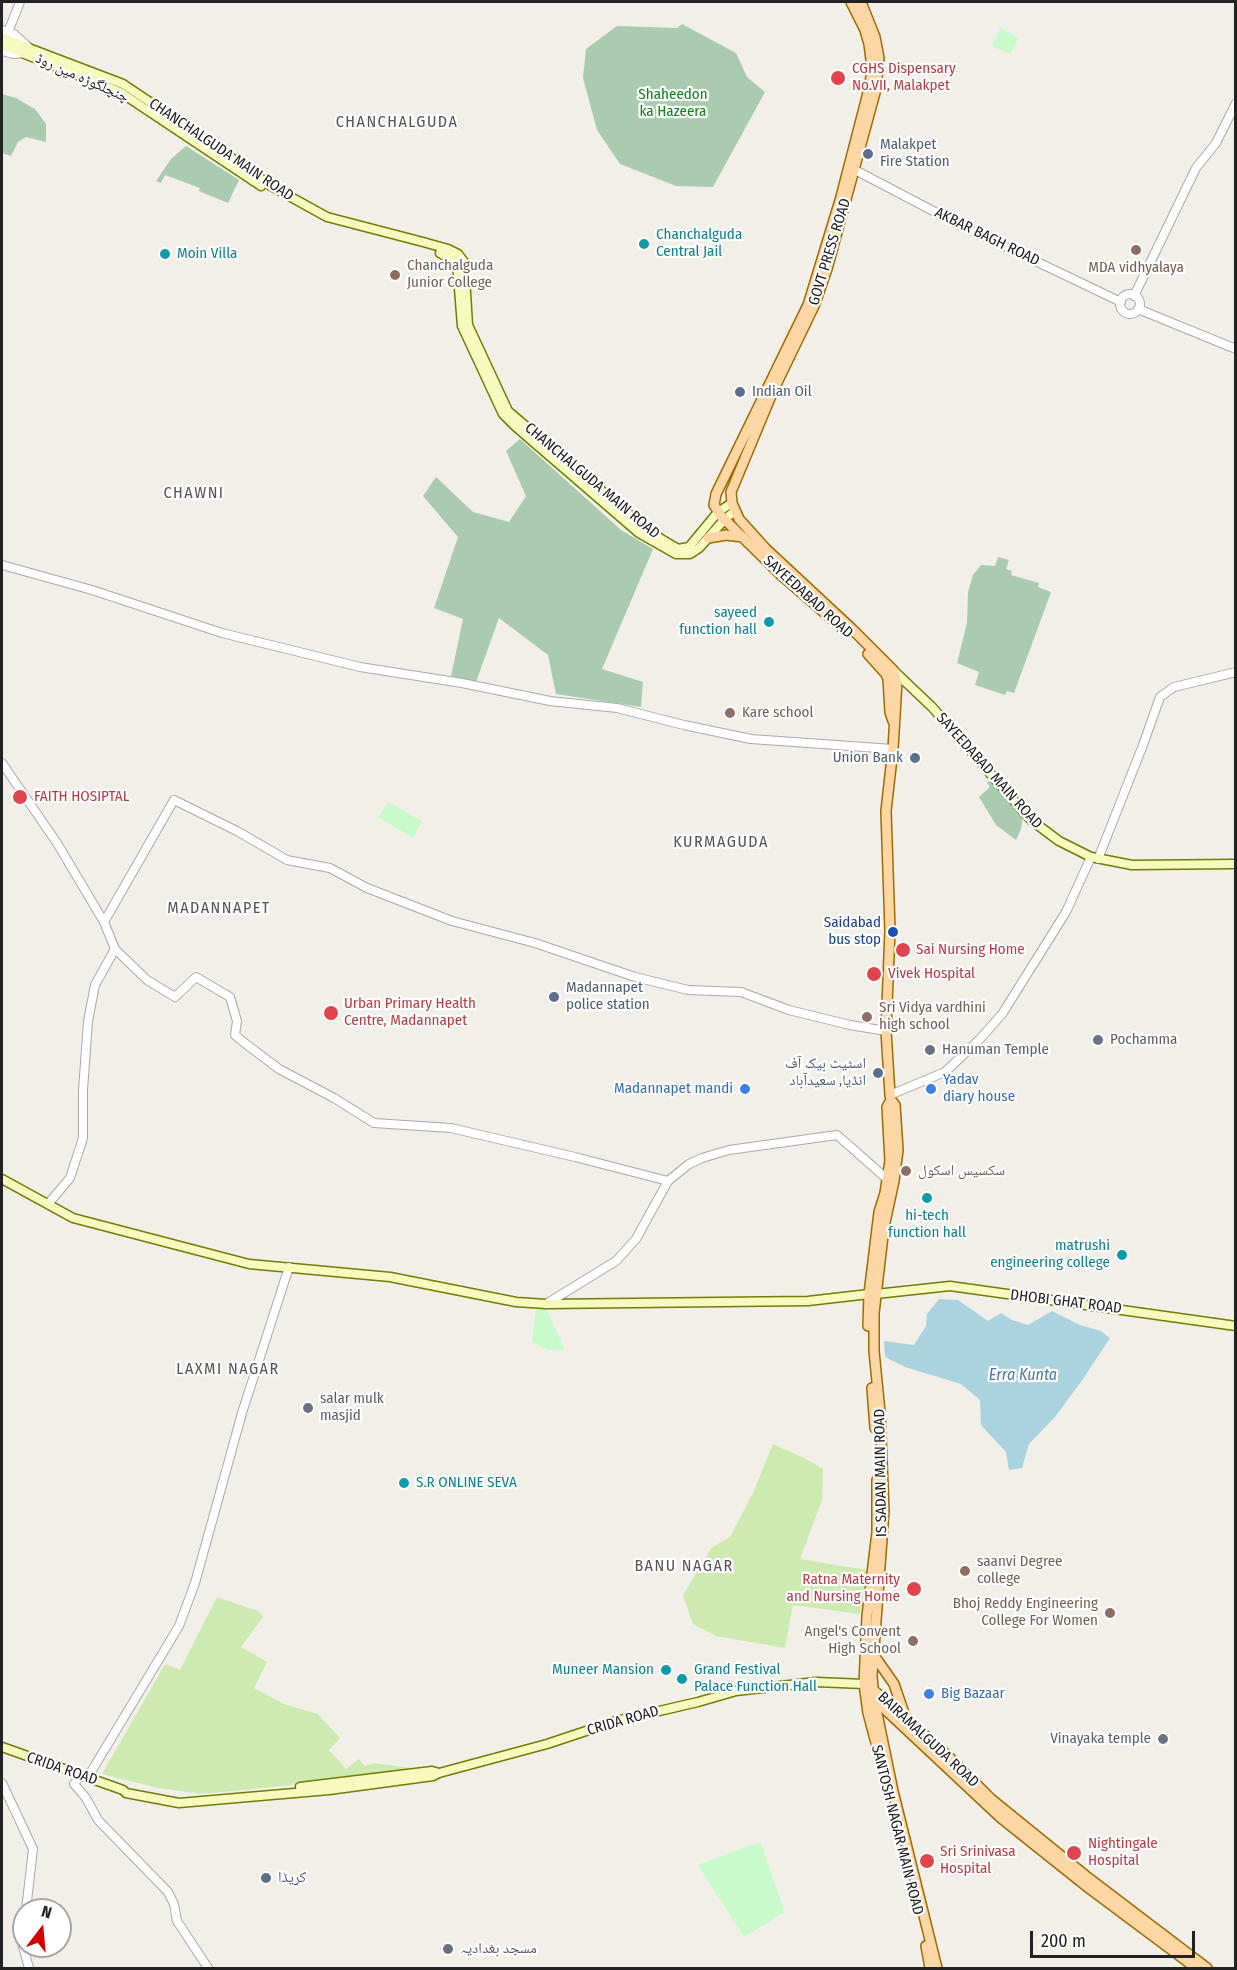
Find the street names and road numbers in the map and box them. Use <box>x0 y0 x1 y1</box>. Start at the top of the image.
street label: چنچلگوڑہ مین روڈ <box>32 49 132 107</box>
street label: CHANCHALGUDA MAIN ROAD <box>145 95 297 205</box>
street label: GOVT PRESS ROAD <box>805 196 855 308</box>
street label: AKBAR BAGH ROAD <box>932 204 1042 270</box>
street label: CHANCHALGUDA MAIN ROAD <box>521 419 663 543</box>
street label: SAYEEDABAD ROAD <box>759 552 857 642</box>
street label: SAYEEDABAD MAIN ROAD <box>932 709 1046 833</box>
street label: DHOBI GHAT ROAD <box>1009 1286 1123 1318</box>
street label: IS SADAN MAIN ROAD <box>871 1409 891 1537</box>
street label: BAIRAMALGUDA ROAD <box>874 1688 982 1792</box>
street label: CRIDA ROAD <box>585 1702 661 1740</box>
street label: SANTOSH NAGAR MAIN ROAD <box>867 1743 927 1917</box>
street label: CRIDA ROAD <box>24 1749 100 1789</box>

